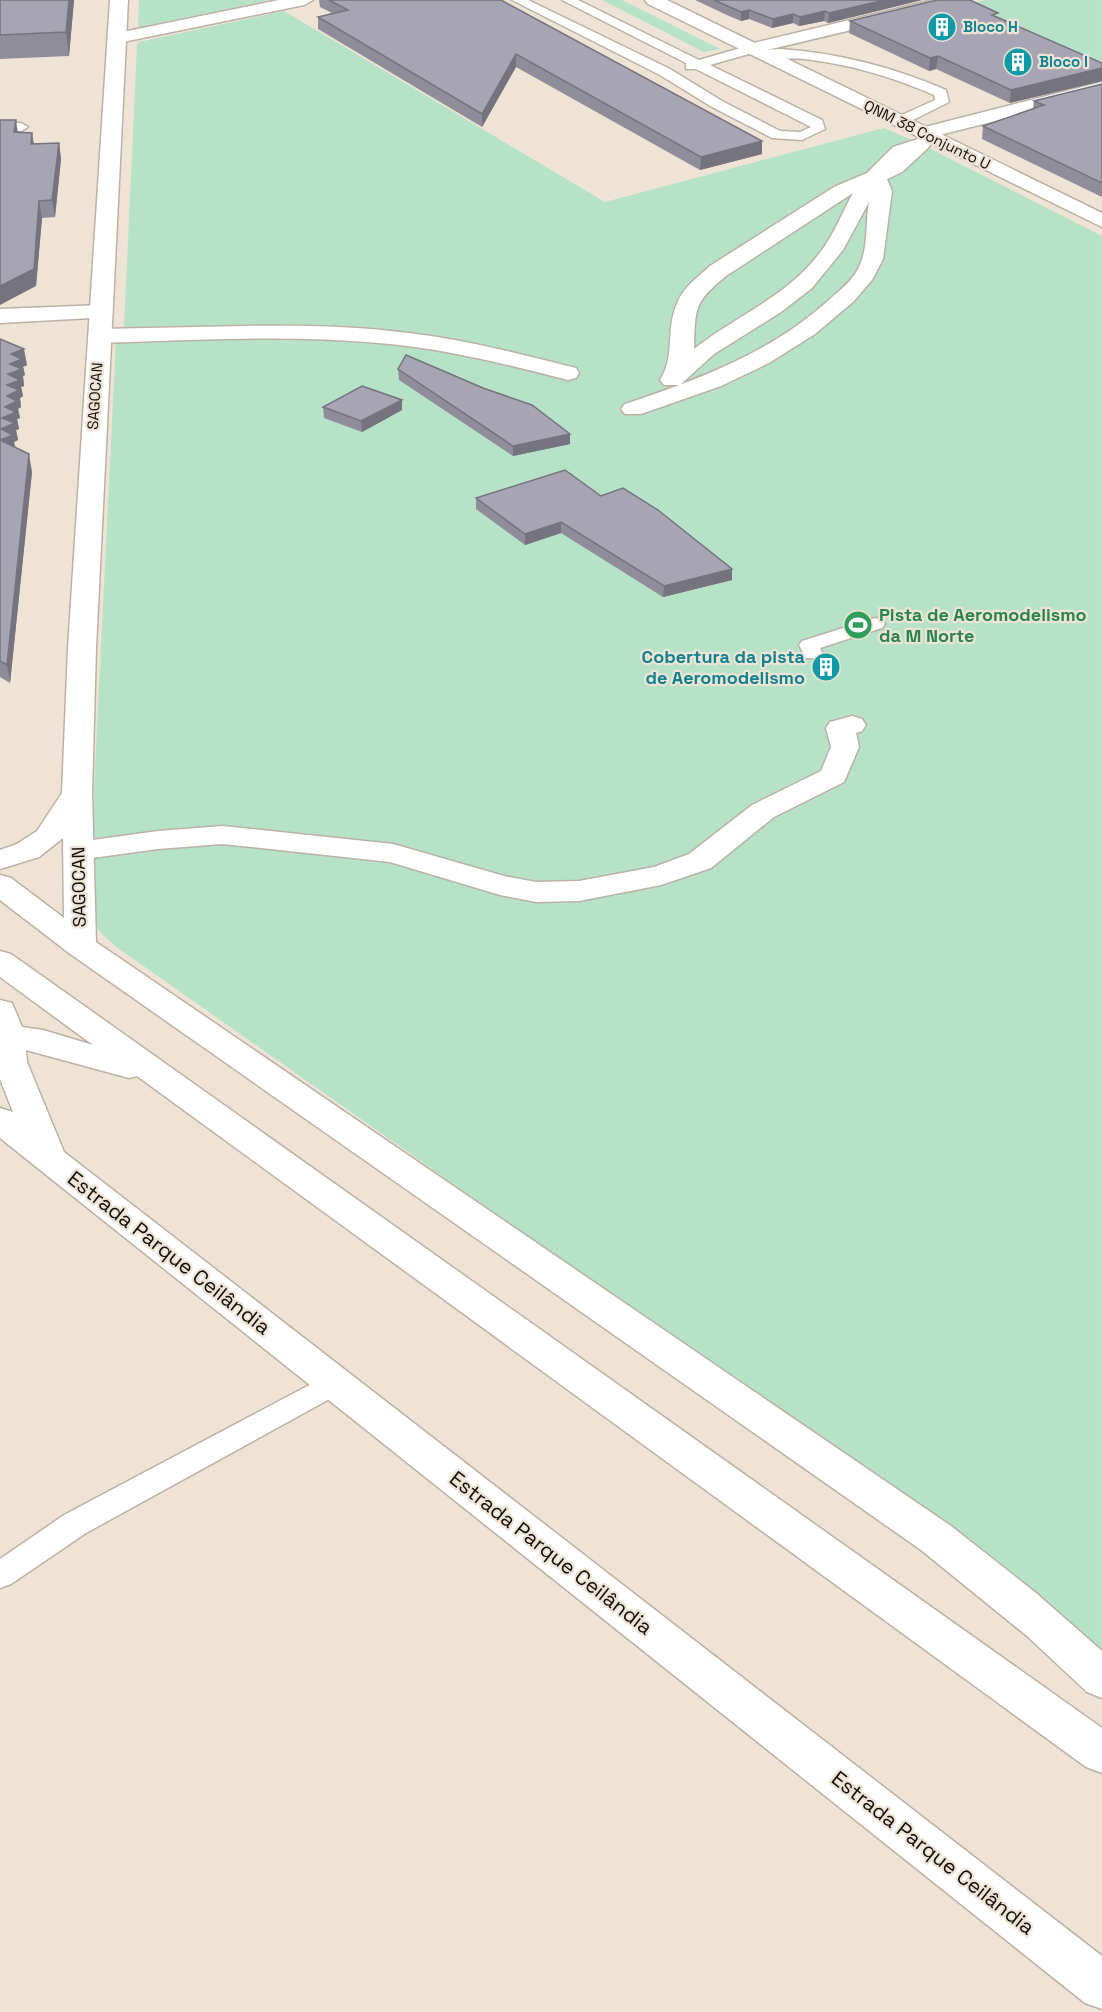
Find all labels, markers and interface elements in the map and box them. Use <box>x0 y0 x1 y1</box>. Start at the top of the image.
building icon: Bloco H <box>926 11 958 43</box>
place label: Bloco H <box>963 17 1018 36</box>
building icon: Bloco I <box>1002 46 1034 78</box>
place label: Bloco I <box>1039 52 1088 71</box>
street label: QNM 38 Conjunto U <box>861 96 994 174</box>
street label: SAGOCAN <box>83 362 106 430</box>
place label: Pista de Aeromodelismo da M Norte <box>879 603 1087 647</box>
sports icon: Pista de Aeromodelismo da M Norte <box>842 609 874 641</box>
place label: Cobertura da pista de Aeromodelismo <box>642 645 806 689</box>
building icon: Cobertura da pista de Aeromodelismo <box>810 651 842 683</box>
street label: SAGOCAN <box>66 846 91 928</box>
street label: Estrada Parque Ceilândia <box>62 1165 276 1340</box>
street label: Estrada Parque Ceilândia <box>444 1465 658 1640</box>
street label: Estrada Parque Ceilândia <box>826 1765 1040 1940</box>

